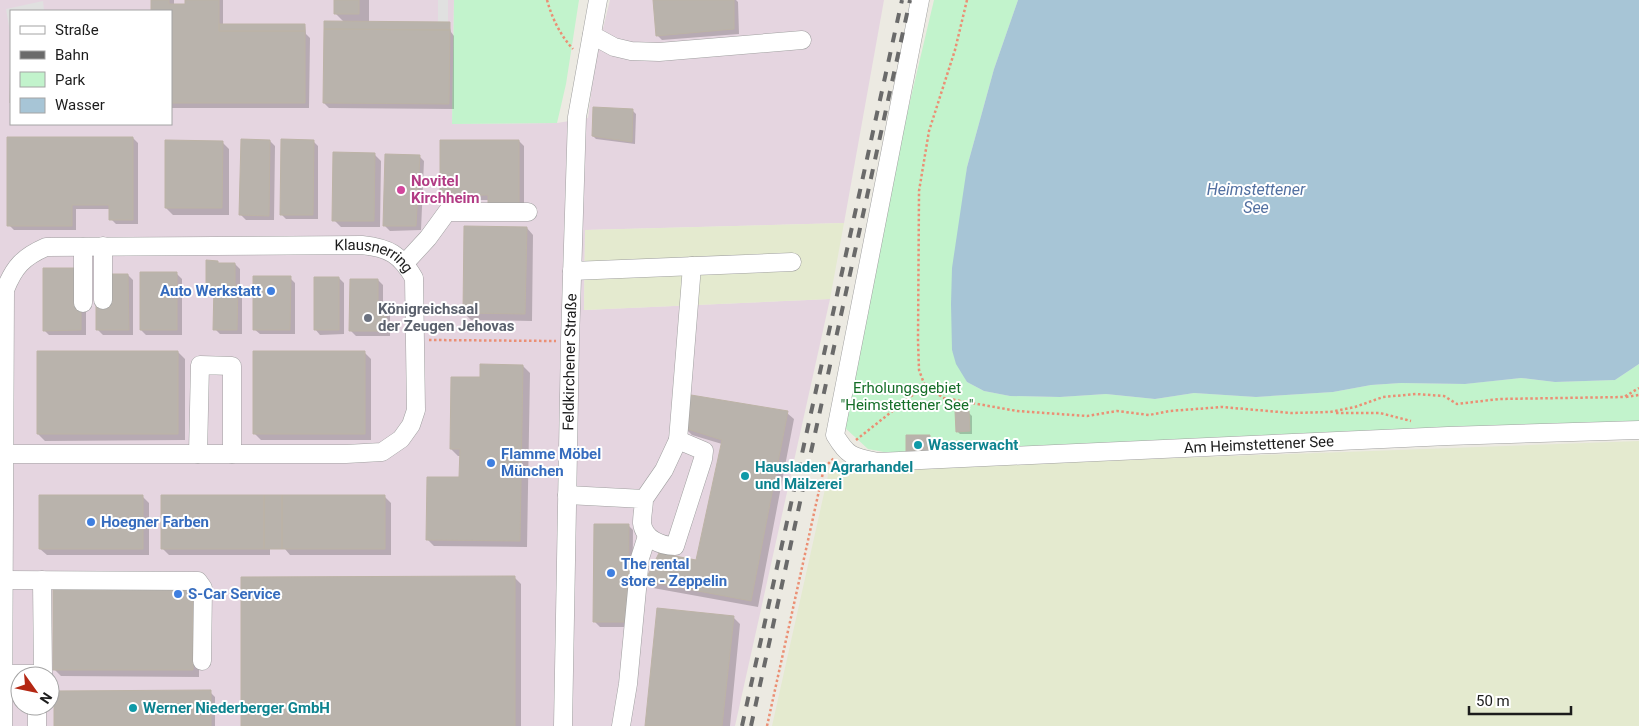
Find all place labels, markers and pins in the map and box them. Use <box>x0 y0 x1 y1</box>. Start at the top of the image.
place label: Novitel Kirchheim <box>411 172 480 207</box>
marker: Novitel Kirchheim <box>395 184 407 196</box>
place label: Auto Werkstatt <box>160 282 261 300</box>
marker: Auto Werkstatt <box>265 285 277 297</box>
place label: Königreichsaal der Zeugen Jehovas <box>378 300 515 335</box>
marker: Königreichsaal der Zeugen Jehovas <box>362 312 374 324</box>
place label: Wasserwacht <box>928 436 1018 454</box>
marker: Wasserwacht <box>912 439 924 451</box>
place label: Flamme Möbel München <box>501 445 601 480</box>
marker: Flamme Möbel München <box>485 457 497 469</box>
place label: Hausladen Agrarhandel und Mälzerei <box>755 458 913 493</box>
marker: Hausladen Agrarhandel und Mälzerei <box>739 470 751 482</box>
place label: Hoegner Farben <box>101 513 209 531</box>
marker: Hoegner Farben <box>85 516 97 528</box>
place label: The rental store - Zeppelin <box>621 555 727 590</box>
marker: The rental store - Zeppelin <box>605 567 617 579</box>
place label: S-Car Service <box>188 585 281 603</box>
marker: S-Car Service <box>172 588 184 600</box>
place label: Werner Niederberger GmbH <box>143 699 330 717</box>
marker: Werner Niederberger GmbH <box>127 702 139 714</box>

